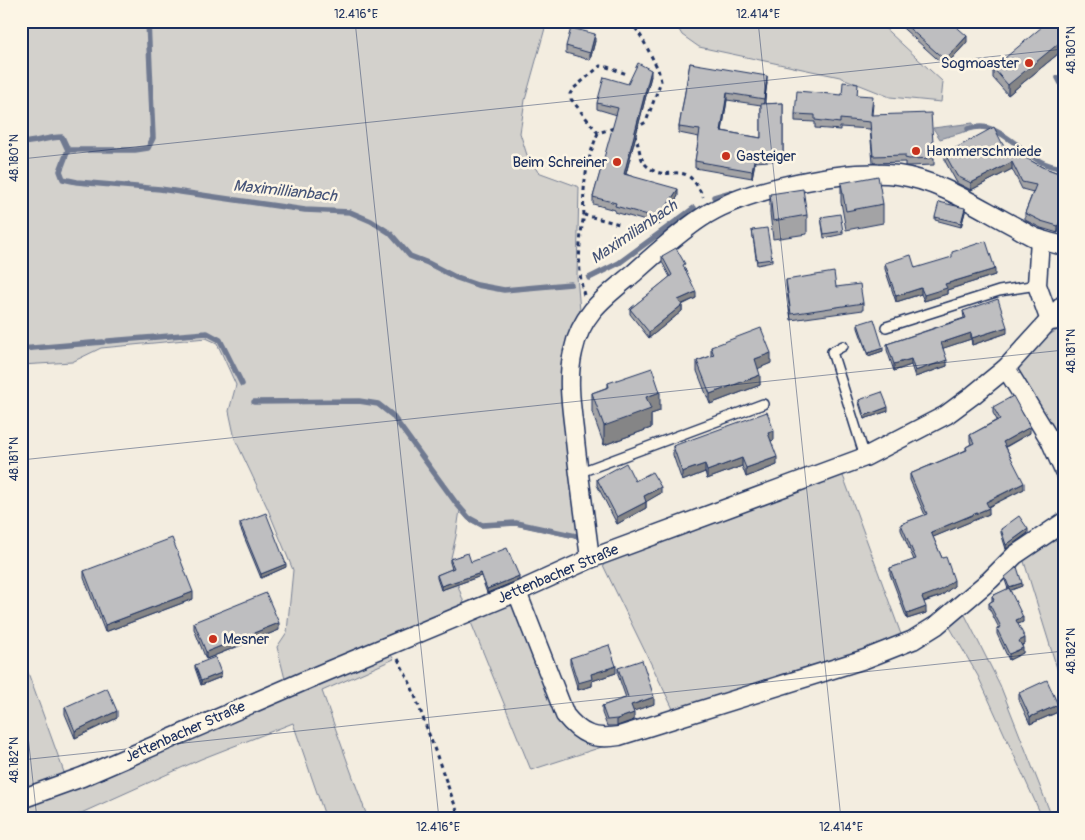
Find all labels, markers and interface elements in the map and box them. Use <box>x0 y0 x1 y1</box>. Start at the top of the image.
text: 12.416°E <box>334 7 378 22</box>
text: 12.414°E <box>736 7 780 22</box>
text: 48.180°N <box>1064 26 1079 74</box>
place label: Sogmoaster <box>941 54 1020 73</box>
marker: Sogmoaster <box>1023 57 1035 69</box>
text: 48.180°N <box>7 134 22 182</box>
place label: Hammerschmiede <box>926 142 1042 161</box>
marker: Hammerschmiede <box>910 145 922 157</box>
place label: Gasteiger <box>736 147 797 166</box>
marker: Gasteiger <box>720 150 732 162</box>
place label: Beim Schreiner <box>513 153 608 172</box>
marker: Beim Schreiner <box>611 156 623 168</box>
water label: Maximillianbach <box>232 176 339 207</box>
water label: Maximilianbach <box>587 195 682 268</box>
text: 48.181°N <box>1064 329 1079 373</box>
text: 48.181°N <box>7 437 22 481</box>
street label: Jettenbacher Straße <box>494 540 622 608</box>
text: 48.182°N <box>1064 628 1079 674</box>
place label: Mesner <box>223 630 270 649</box>
marker: Mesner <box>207 633 219 645</box>
street label: Jettenbacher Straße <box>122 697 249 767</box>
text: 48.182°N <box>7 737 22 783</box>
text: 12.416°E <box>416 820 460 835</box>
text: 12.414°E <box>819 820 863 835</box>

